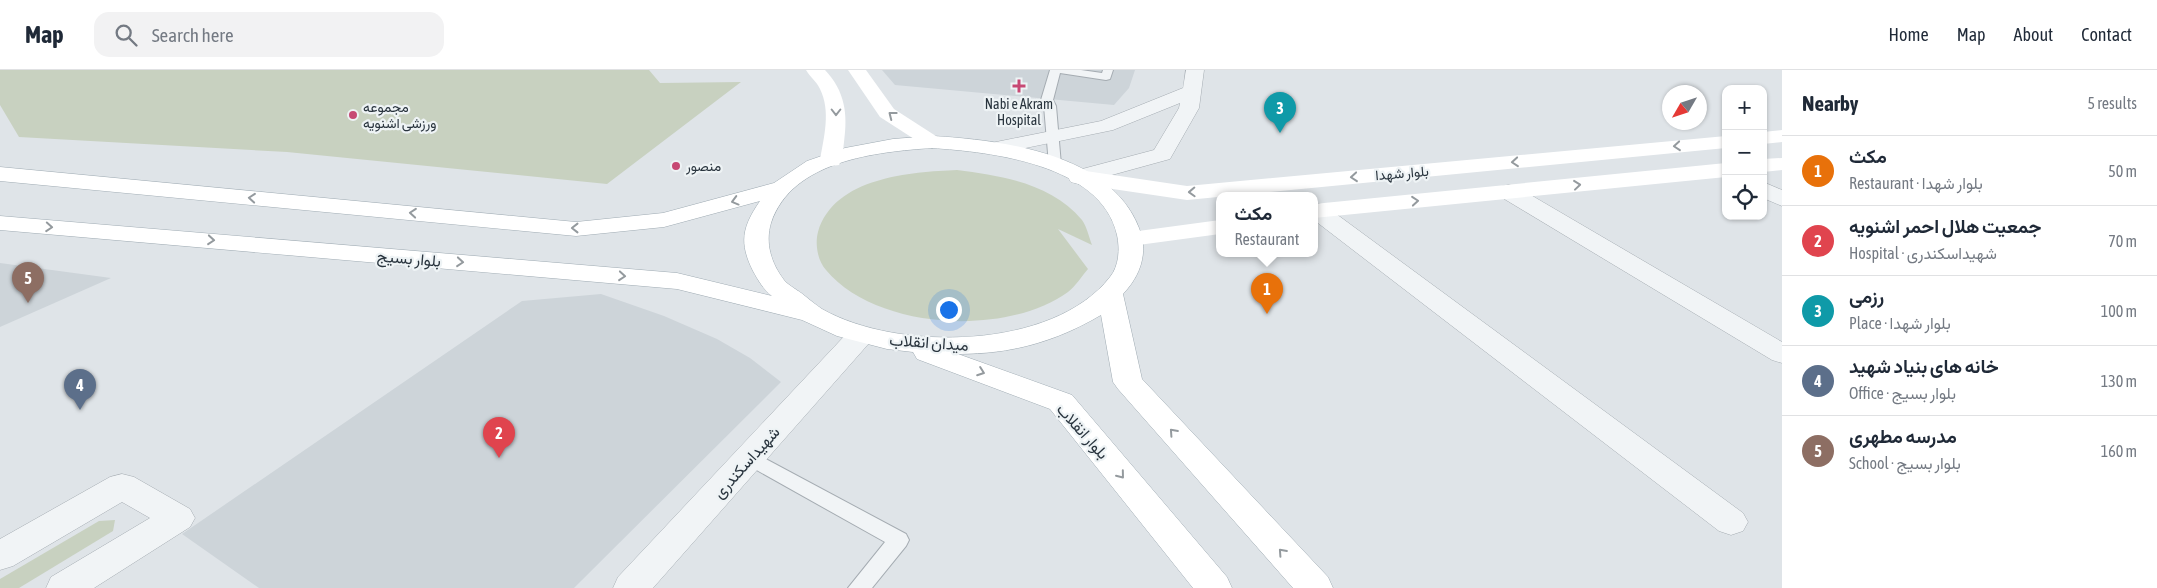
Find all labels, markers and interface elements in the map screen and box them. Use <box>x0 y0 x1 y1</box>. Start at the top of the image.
search box <box>94 12 444 57</box>
text: Map <box>25 21 64 48</box>
icon: search <box>112 21 140 49</box>
text: Search here <box>152 24 234 46</box>
text: Home <box>1889 24 1929 45</box>
text: Map <box>1957 24 1986 45</box>
text: About <box>2014 24 2053 45</box>
text: Contact <box>2081 24 2132 45</box>
marker: Nabi e Akram Hospital <box>1012 79 1026 93</box>
north arrow <box>1662 85 1707 130</box>
map controls <box>1722 85 1767 220</box>
button: + <box>1722 85 1767 130</box>
text: Nearby <box>1802 91 1858 115</box>
pin: 3 <box>1264 92 1296 133</box>
text: 5 results <box>2087 94 2137 112</box>
place label: Nabi e Akram Hospital <box>985 96 1053 128</box>
place label: مجموعه ورزشی اشنویه <box>363 99 436 132</box>
one-way arrow <box>831 108 841 116</box>
marker: مجموعه ورزشی اشنویه <box>347 109 359 121</box>
one-way arrow <box>888 112 897 121</box>
button: − <box>1722 130 1767 175</box>
one-way arrow <box>1673 141 1681 152</box>
text: مکث <box>1849 145 1887 167</box>
one-way arrow <box>1511 156 1519 167</box>
place label: منصور <box>685 158 721 175</box>
marker: منصور <box>670 160 682 172</box>
text: 1 <box>1814 162 1822 180</box>
text: 50 m <box>2108 162 2137 180</box>
street label: بلوار شهدا <box>1375 163 1429 184</box>
one-way arrow <box>1349 172 1357 183</box>
text: Restaurant · بلوار شهدا <box>1849 174 1983 192</box>
button: locate <box>1722 175 1767 220</box>
one-way arrow <box>1573 180 1581 191</box>
one-way arrow <box>1188 187 1196 198</box>
popup <box>1216 192 1318 257</box>
one-way arrow <box>247 193 255 204</box>
one-way arrow <box>730 195 739 206</box>
one-way arrow <box>1412 196 1420 207</box>
text: مکث <box>1235 202 1272 224</box>
one-way arrow <box>409 208 417 219</box>
text: جمعیت هلال احمر اشنویه <box>1849 215 2041 237</box>
one-way arrow <box>45 221 53 232</box>
one-way arrow <box>571 223 579 233</box>
text: Restaurant <box>1235 230 1299 248</box>
text: 2 <box>1814 232 1822 250</box>
text: 70 m <box>2108 232 2137 250</box>
one-way arrow <box>207 235 215 246</box>
text: Hospital · شهیداسکندری <box>1849 244 1997 262</box>
street label: بلوار بسیج <box>376 246 442 273</box>
one-way arrow <box>456 256 464 267</box>
pin: 5 <box>12 262 44 303</box>
one-way arrow <box>618 270 626 281</box>
pin: 1 <box>1251 273 1283 314</box>
text: رزمی <box>1849 285 1884 307</box>
your location <box>936 297 962 323</box>
text: 3 <box>1814 302 1822 320</box>
text: 100 m <box>2101 302 2137 320</box>
text: Place · بلوار شهدا <box>1849 314 1951 332</box>
street label: میدان انقلاب <box>889 330 969 355</box>
text: خانه های بنیاد شهید <box>1849 355 1999 377</box>
one-way arrow <box>976 366 984 376</box>
pin: 4 <box>64 369 96 410</box>
text: 4 <box>1814 372 1822 390</box>
text: 130 m <box>2101 372 2137 390</box>
text: Office · بلوار بسیج <box>1849 384 1956 402</box>
street label: بلوار انقلاب <box>1052 400 1112 464</box>
pin: 2 <box>483 417 515 458</box>
street label: شهیداسکندری <box>709 423 784 503</box>
text: مدرسه مطهری <box>1849 425 1957 447</box>
one-way arrow <box>1170 428 1179 437</box>
text: 5 <box>1814 442 1822 460</box>
text: 160 m <box>2101 442 2137 460</box>
text: School · بلوار بسیج <box>1849 454 1961 472</box>
one-way arrow <box>1116 469 1124 478</box>
one-way arrow <box>1279 548 1288 557</box>

